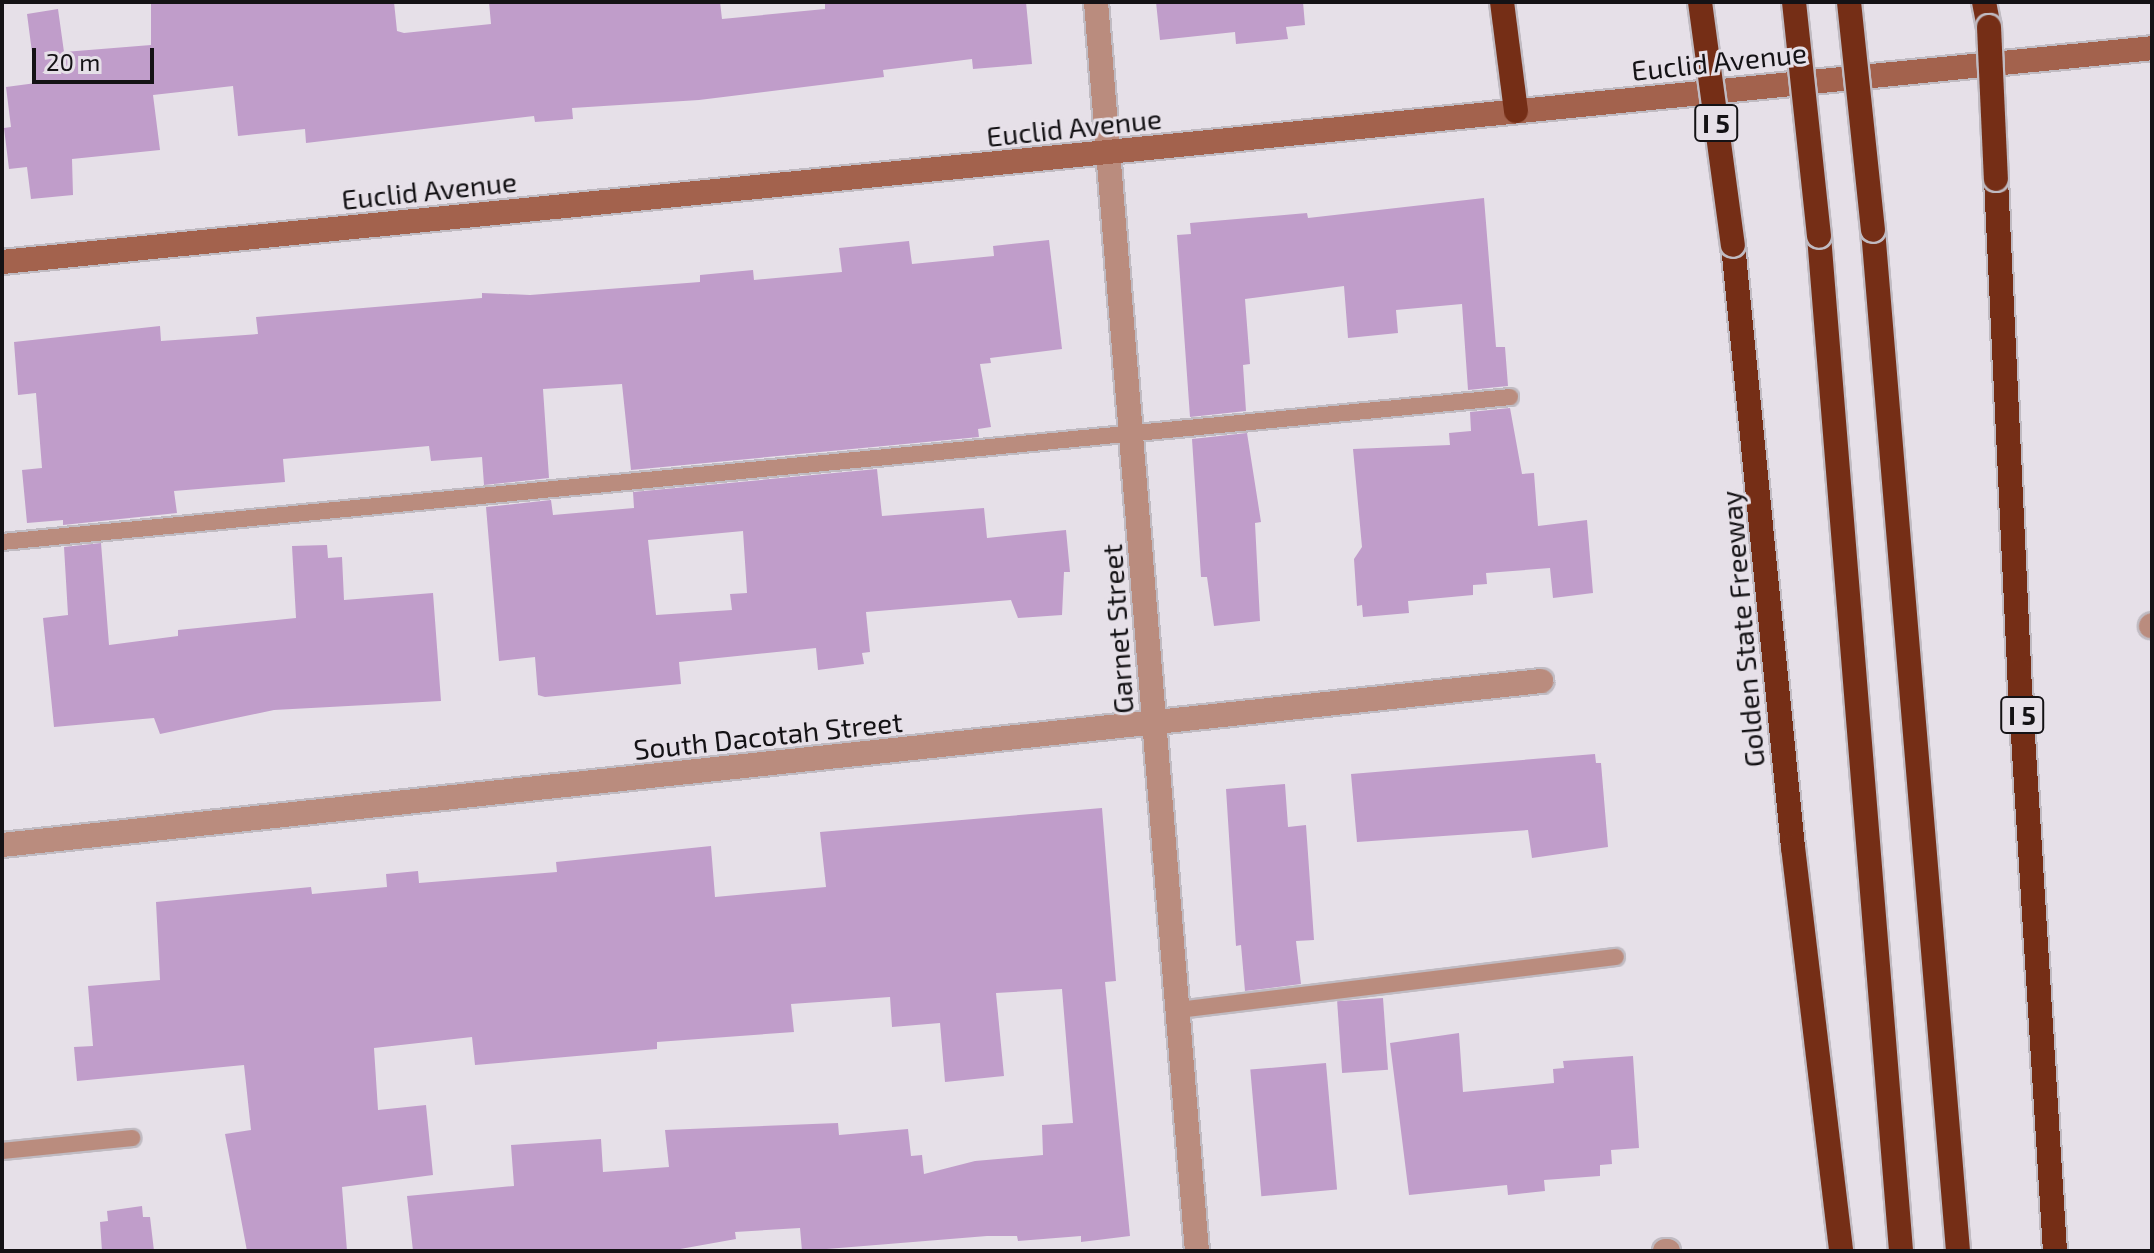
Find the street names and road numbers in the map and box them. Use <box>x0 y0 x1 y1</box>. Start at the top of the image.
street label: Euclid Avenue <box>1629 35 1809 87</box>
street label: Euclid Avenue <box>984 101 1164 153</box>
road number: I 5 <box>1694 101 1738 145</box>
street label: Euclid Avenue <box>339 164 519 216</box>
street label: Golden State Freeway <box>1713 489 1771 769</box>
street label: Garnet Street <box>1094 543 1140 715</box>
road number: I 5 <box>2000 693 2044 737</box>
street label: South Dacotah Street <box>632 704 904 766</box>

